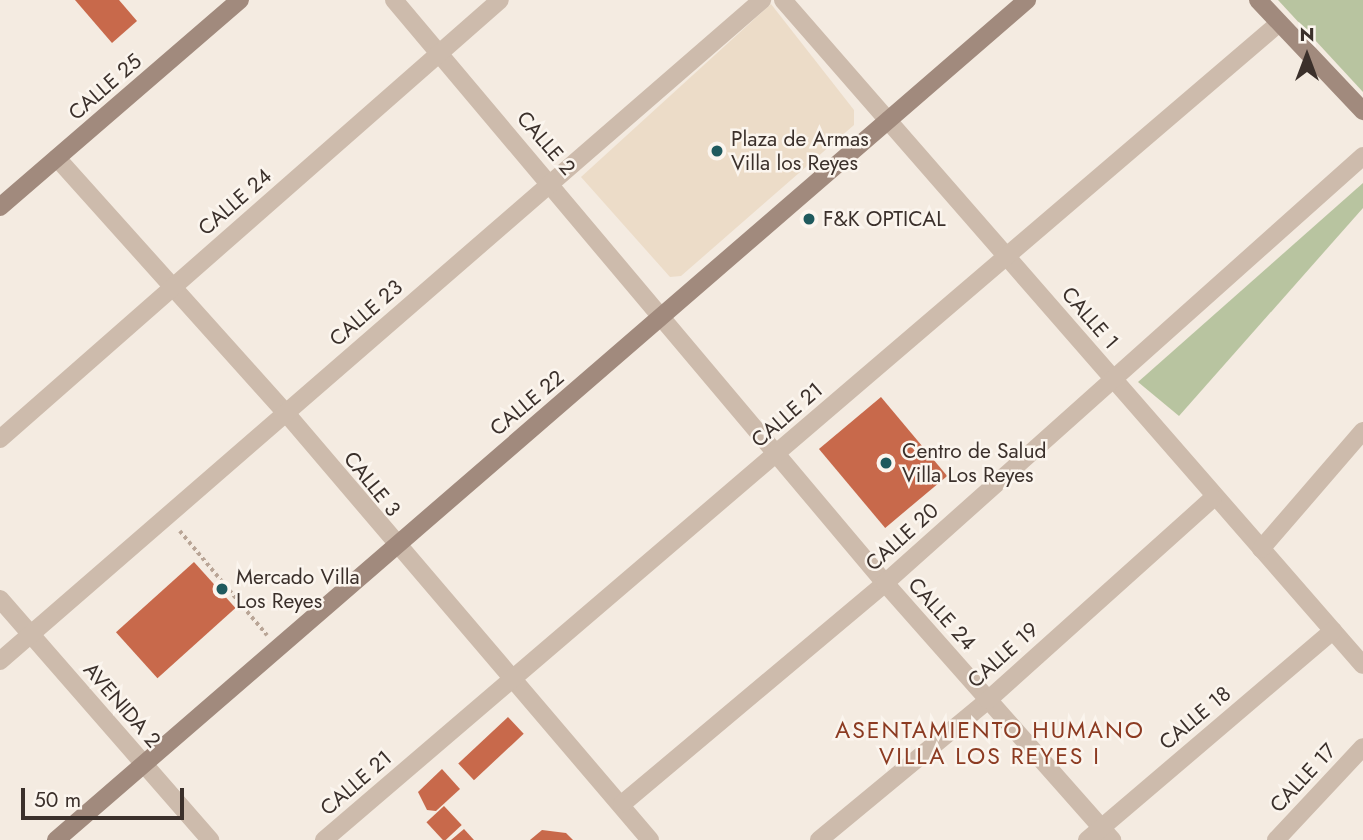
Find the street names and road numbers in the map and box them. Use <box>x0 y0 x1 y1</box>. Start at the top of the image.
street label: CALLE 25 <box>63 48 147 126</box>
street label: CALLE 2 <box>511 106 581 180</box>
street label: CALLE 24 <box>193 163 277 241</box>
street label: CALLE 23 <box>324 275 408 351</box>
street label: CALLE 1 <box>1056 282 1124 354</box>
street label: CALLE 22 <box>485 365 569 441</box>
street label: CALLE 21 <box>746 377 828 453</box>
street label: CALLE 3 <box>338 446 406 522</box>
street label: CALLE 20 <box>860 498 944 576</box>
street label: CALLE 24 <box>903 573 981 655</box>
street label: CALLE 19 <box>963 617 1043 693</box>
street label: AVENIDA 2 <box>78 657 166 753</box>
street label: CALLE 18 <box>1154 681 1236 755</box>
street label: CALLE 17 <box>1265 738 1341 818</box>
street label: CALLE 21 <box>315 745 397 821</box>

